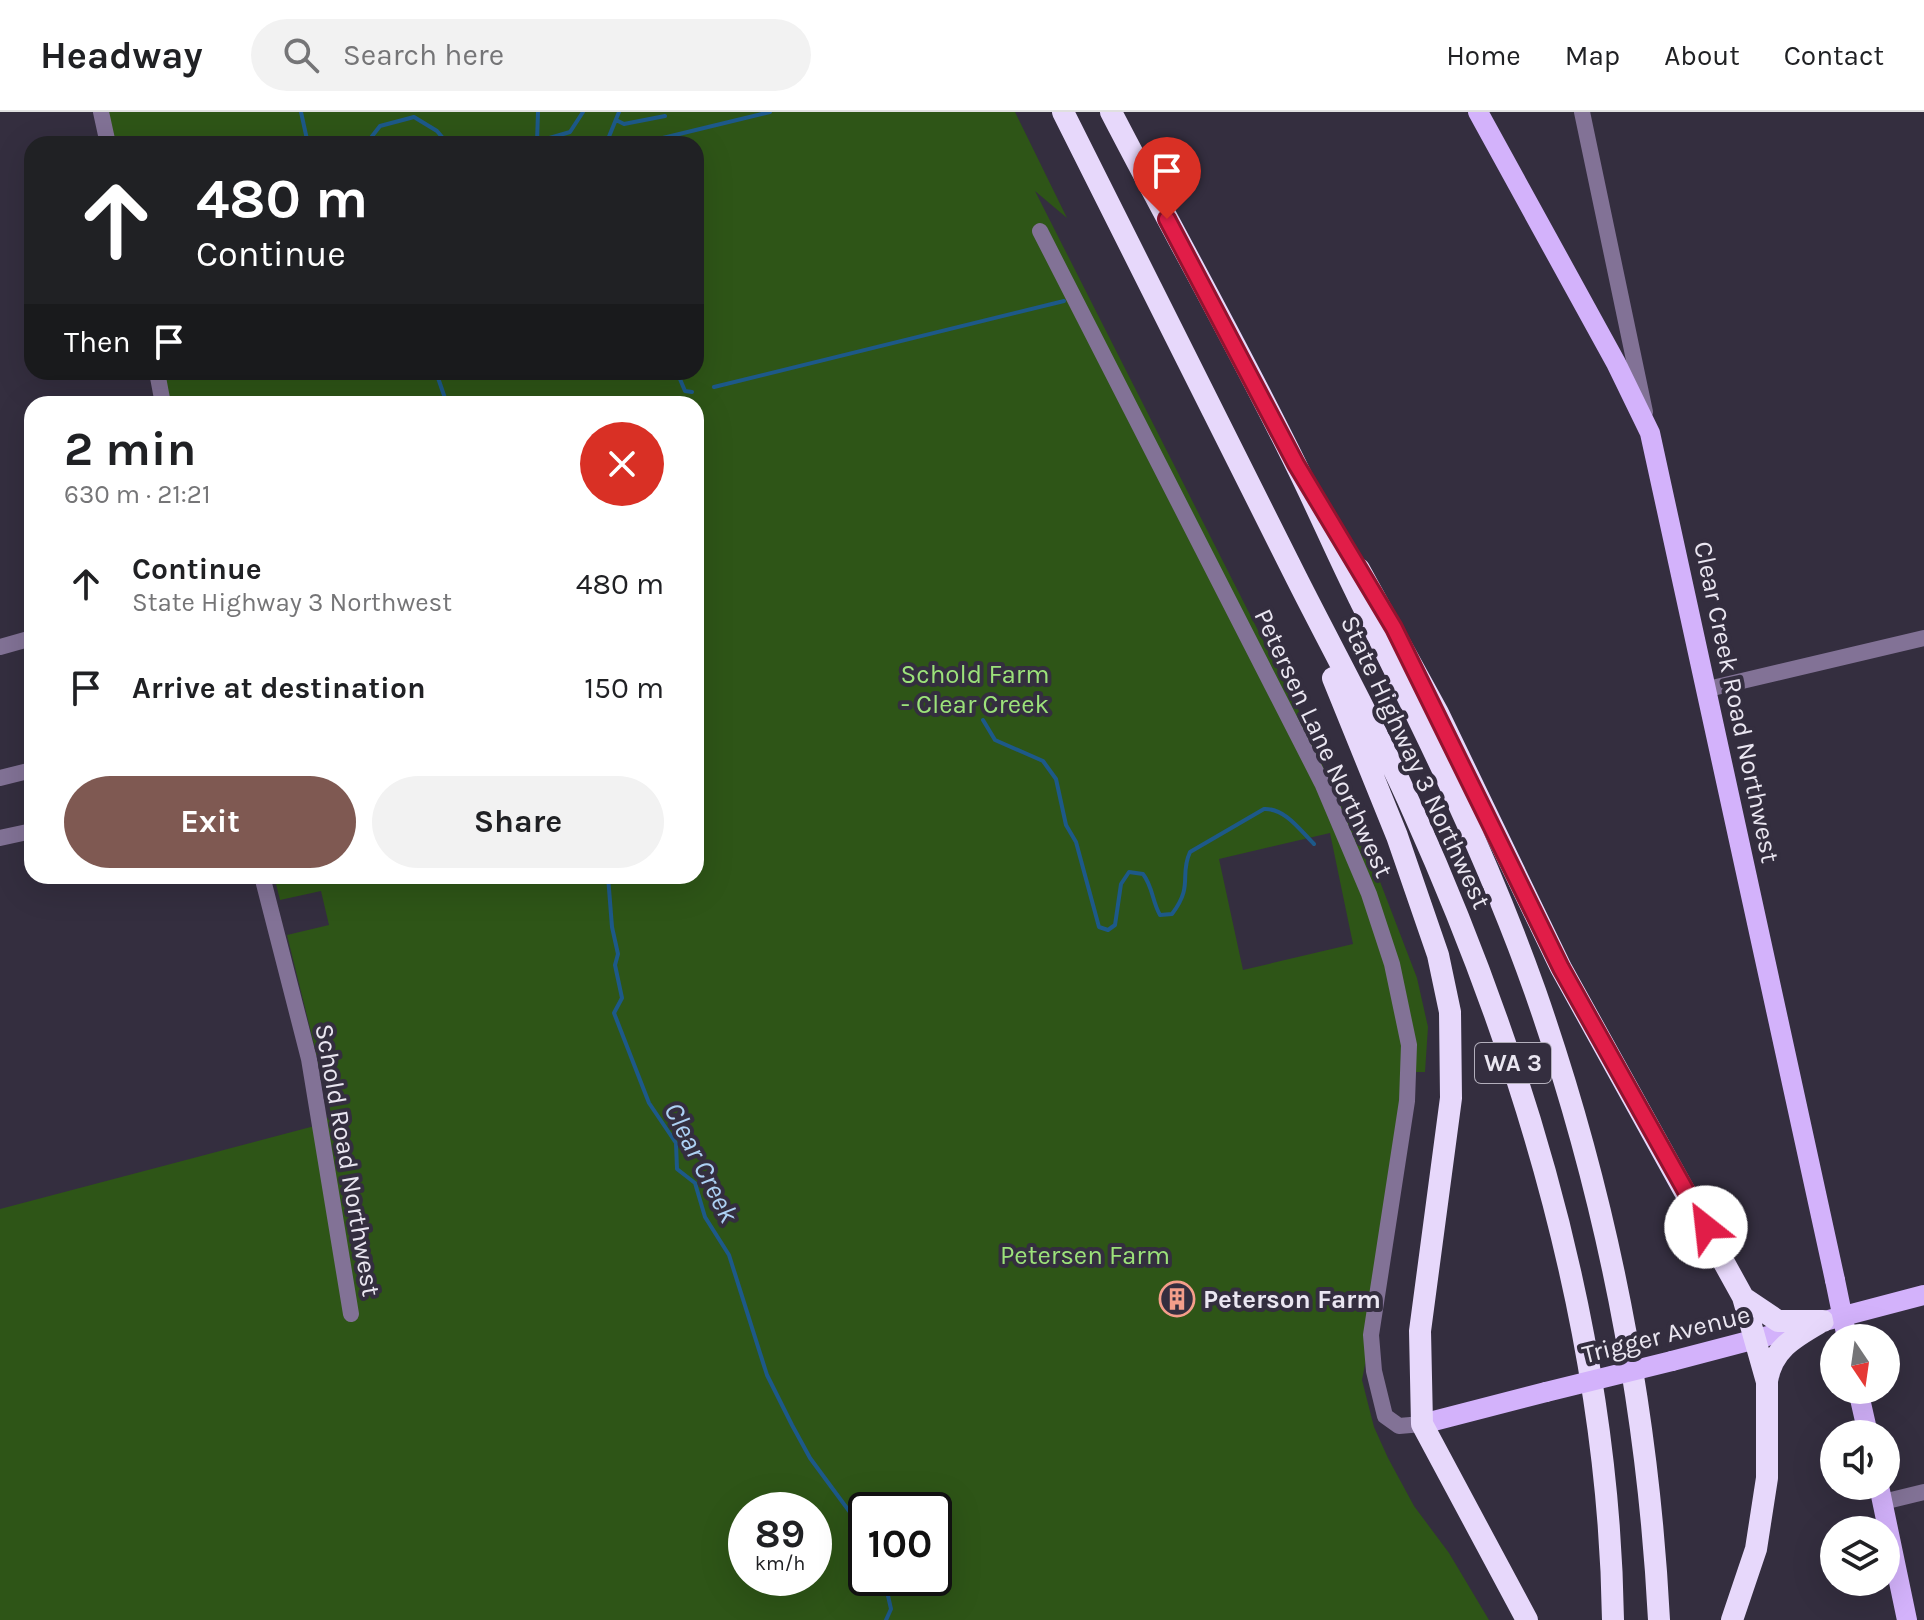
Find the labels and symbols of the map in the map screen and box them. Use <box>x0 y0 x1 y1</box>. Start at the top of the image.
pin <box>1133 137 1201 219</box>
street label: Clear Creek Road Northwest <box>1687 539 1786 866</box>
street label: Petersen Lane Northwest <box>1248 604 1400 883</box>
street label: State Highway 3 Northwest <box>1334 611 1497 914</box>
park label: Schold Farm - Clear Creek <box>901 659 1049 720</box>
street label: Schold Road Northwest <box>308 1021 387 1299</box>
road number: WA 3 <box>1475 1043 1551 1083</box>
water label: Clear Creek <box>657 1097 746 1228</box>
position arrow <box>1664 1185 1748 1269</box>
park label: Petersen Farm <box>1000 1240 1170 1271</box>
building icon: Peterson Farm <box>1158 1280 1196 1318</box>
place label: Peterson Farm <box>1203 1284 1381 1315</box>
street label: Trigger Avenue <box>1579 1299 1753 1370</box>
north arrow <box>1820 1324 1900 1404</box>
speed limit sign: 100 <box>848 1492 952 1596</box>

